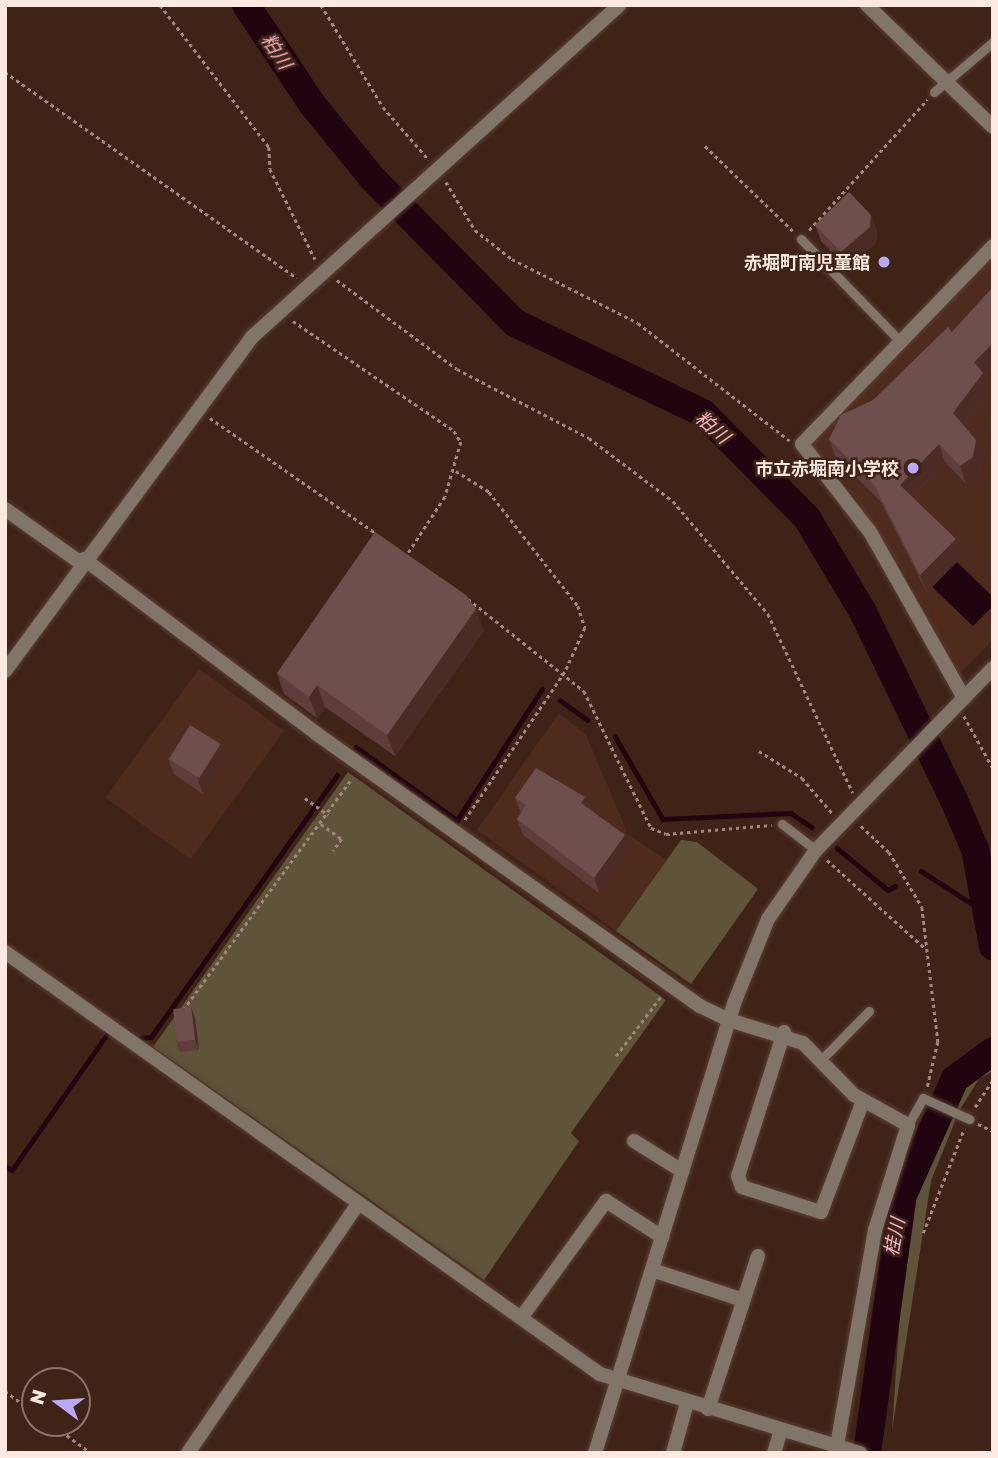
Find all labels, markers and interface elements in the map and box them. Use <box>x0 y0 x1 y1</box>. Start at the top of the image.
water label: 粕川 <box>257 29 297 73</box>
place label: 赤堀町南児童館 <box>744 251 870 273</box>
marker: 赤堀町南児童館 <box>876 254 892 270</box>
water label: 粕川 <box>691 406 735 448</box>
place label: 市立赤堀南小学校 <box>755 457 899 479</box>
marker: 市立赤堀南小学校 <box>905 460 921 476</box>
water label: 桂川 <box>879 1216 909 1258</box>
north arrow <box>21 1367 91 1437</box>
text: N <box>24 1387 50 1407</box>

